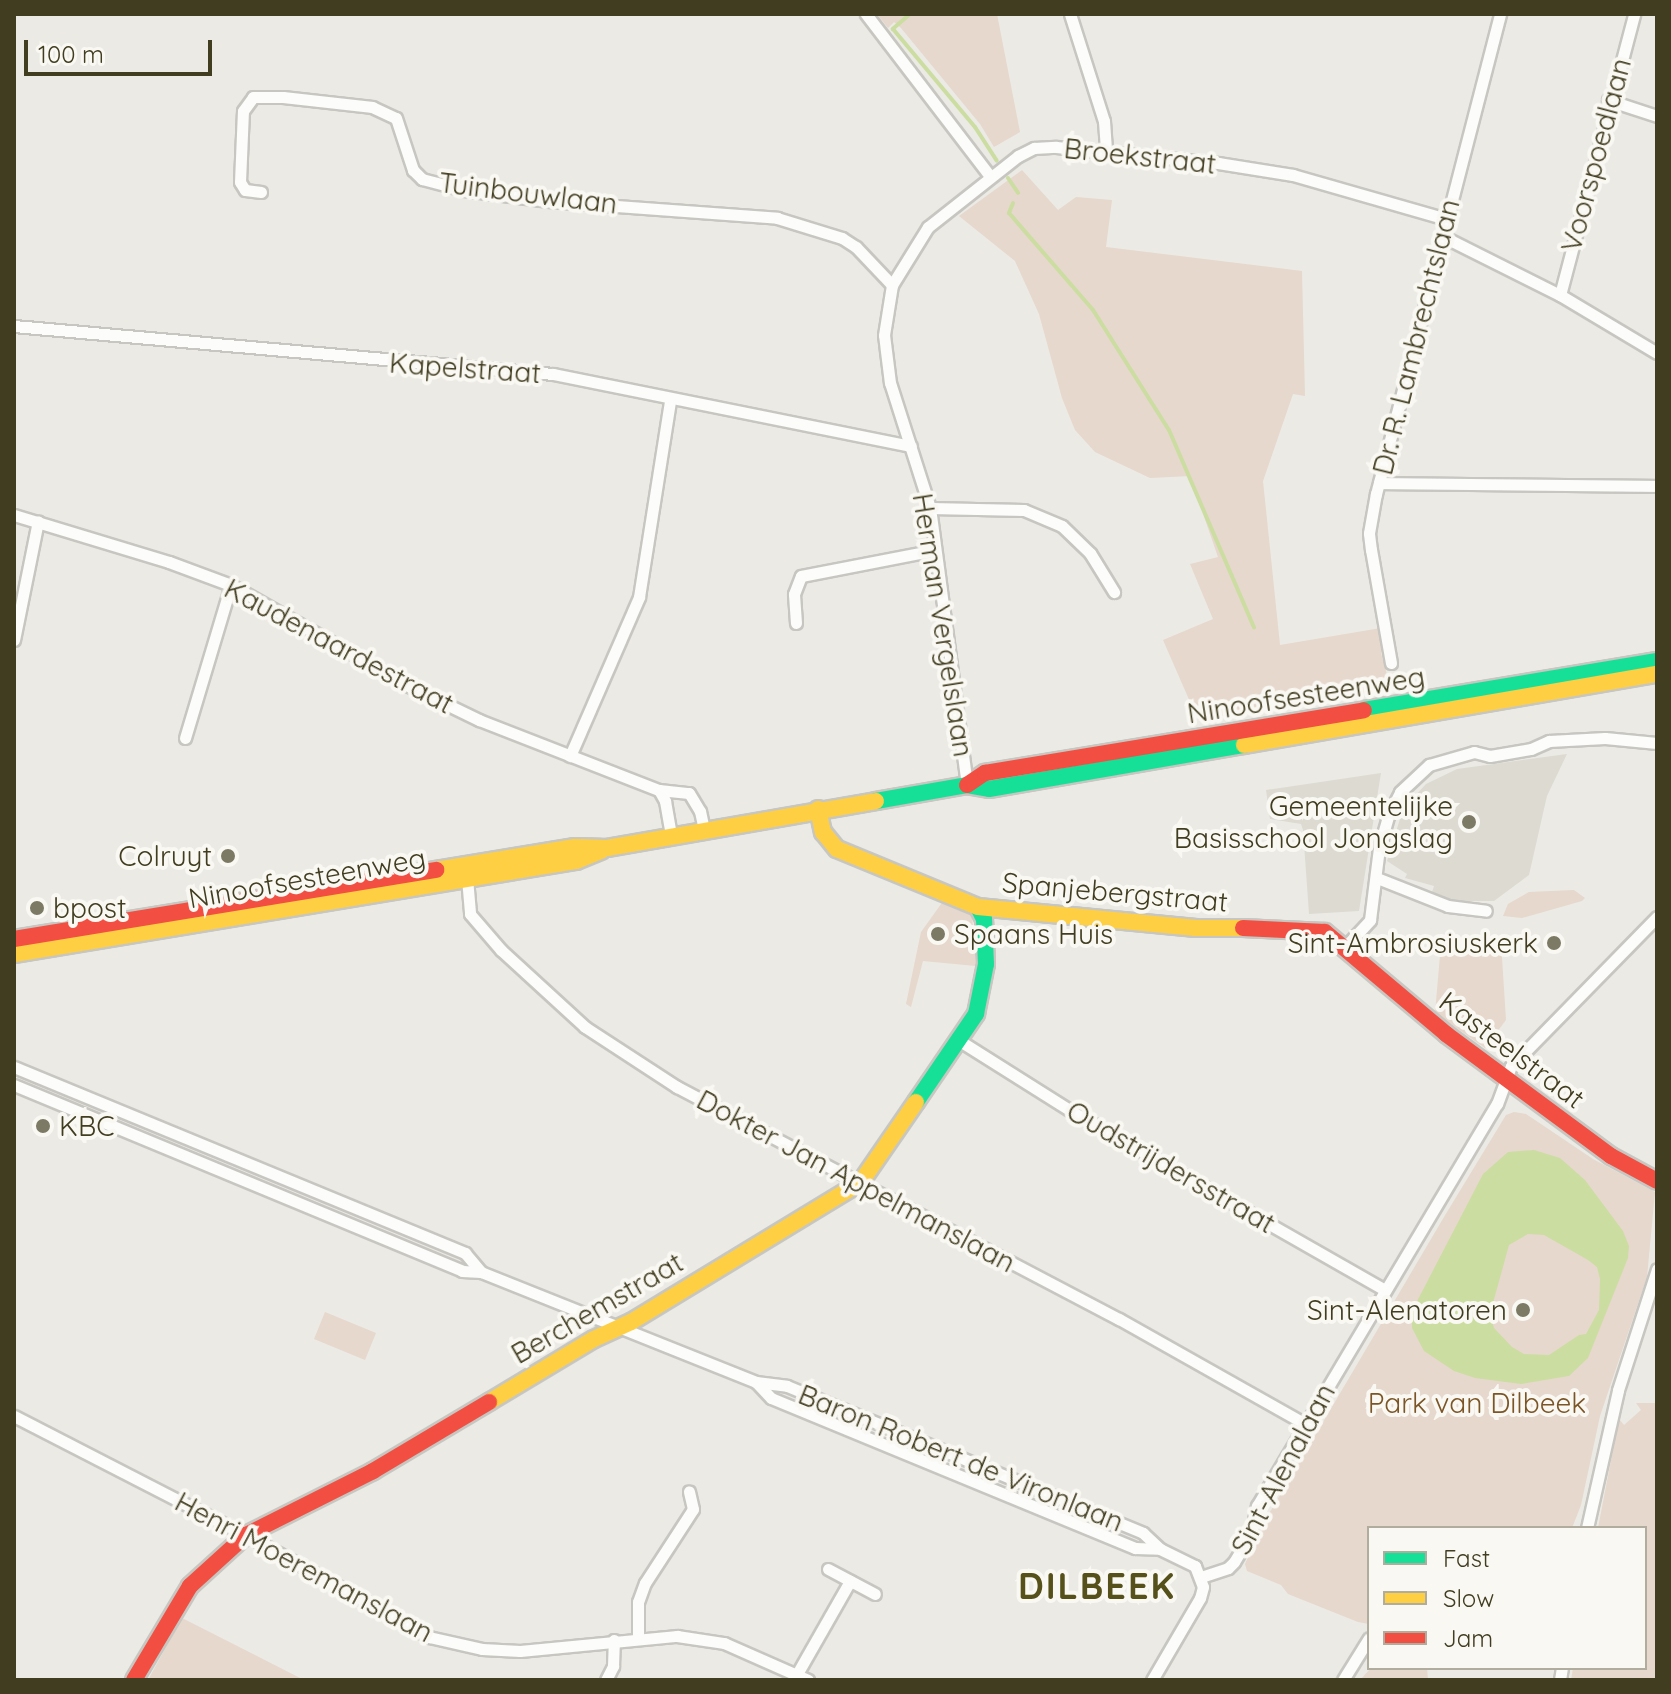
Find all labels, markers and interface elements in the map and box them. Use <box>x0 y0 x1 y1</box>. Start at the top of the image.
scale bar <box>28 24 216 74</box>
text: 100 m <box>38 39 104 69</box>
street label: Voorspoedlaan <box>1554 54 1638 256</box>
street label: Broekstraat <box>1062 131 1218 181</box>
street label: Tuinbouwlaan <box>437 165 619 221</box>
street label: Dr. R. Lambrechtslaan <box>1365 196 1467 478</box>
street label: Kapelstraat <box>388 346 542 390</box>
street label: Herman Vergelslaan <box>906 491 980 759</box>
street label: Kaudenaardestraat <box>219 571 459 721</box>
street label: Ninoofsesteenweg <box>1185 660 1427 730</box>
place label: Gemeentelijke Basisschool Jongslag <box>1174 789 1453 855</box>
marker: Gemeentelijke Basisschool Jongslag <box>1460 813 1478 831</box>
place label: Colruyt <box>118 839 212 873</box>
street label: Ninoofsesteenweg <box>186 841 428 915</box>
marker: Colruyt <box>219 847 237 865</box>
street label: Spanjebergstraat <box>1001 865 1229 919</box>
place label: bpost <box>53 891 126 925</box>
marker: bpost <box>28 899 46 917</box>
place label: Spaans Huis <box>954 917 1113 951</box>
marker: Spaans Huis <box>929 925 947 943</box>
place label: Sint-Ambrosiuskerk <box>1288 926 1538 960</box>
marker: Sint-Ambrosiuskerk <box>1545 934 1563 952</box>
street label: Kasteelstraat <box>1433 984 1591 1116</box>
street label: Dokter Jan Appelmanslaan <box>691 1083 1021 1279</box>
street label: Oudstrijdersstraat <box>1061 1094 1281 1240</box>
place label: KBC <box>59 1109 114 1143</box>
marker: KBC <box>34 1117 52 1135</box>
street label: Berchemstraat <box>505 1245 689 1371</box>
place label: Sint-Alenatoren <box>1307 1293 1507 1327</box>
marker: Sint-Alenatoren <box>1514 1301 1532 1319</box>
street label: Baron Robert de Vironlaan <box>794 1377 1128 1539</box>
street label: Sint-Alenalaan <box>1224 1378 1342 1560</box>
park label: Park van Dilbeek <box>1368 1386 1586 1420</box>
street label: Henri Moeremanslaan <box>169 1485 439 1649</box>
legend <box>1367 1526 1647 1670</box>
text: Fast <box>1443 1543 1490 1573</box>
district label: DILBEEK <box>1018 1564 1176 1608</box>
text: Slow <box>1443 1583 1494 1613</box>
text: Jam <box>1443 1623 1493 1653</box>

